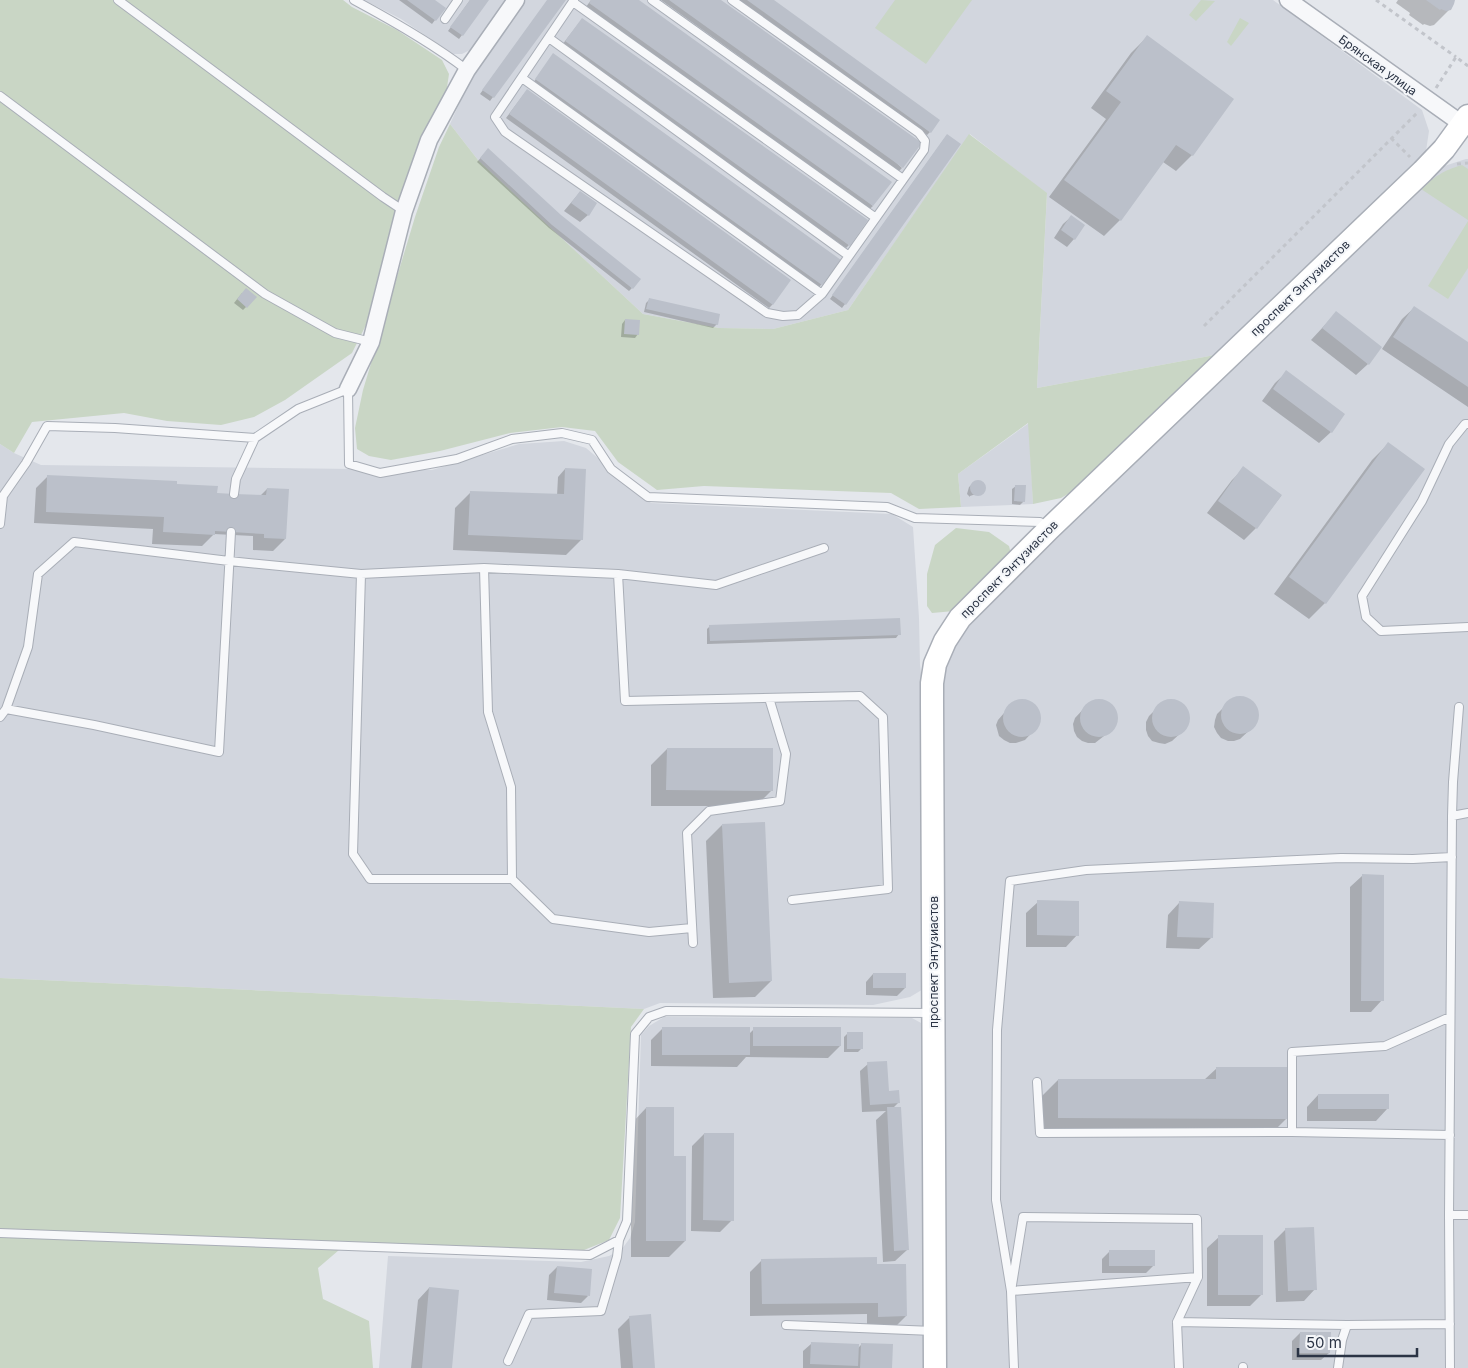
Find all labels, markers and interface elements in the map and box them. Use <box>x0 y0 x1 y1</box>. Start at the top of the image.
street label: Брянская улица <box>1336 32 1420 98</box>
street label: проспект Энтузиастов <box>1247 237 1353 339</box>
street label: проспект Энтузиастов <box>957 517 1061 621</box>
street label: проспект Энтузиастов <box>926 896 941 1028</box>
scale bar <box>1298 1326 1417 1358</box>
text: 50 m <box>1306 1333 1342 1352</box>

